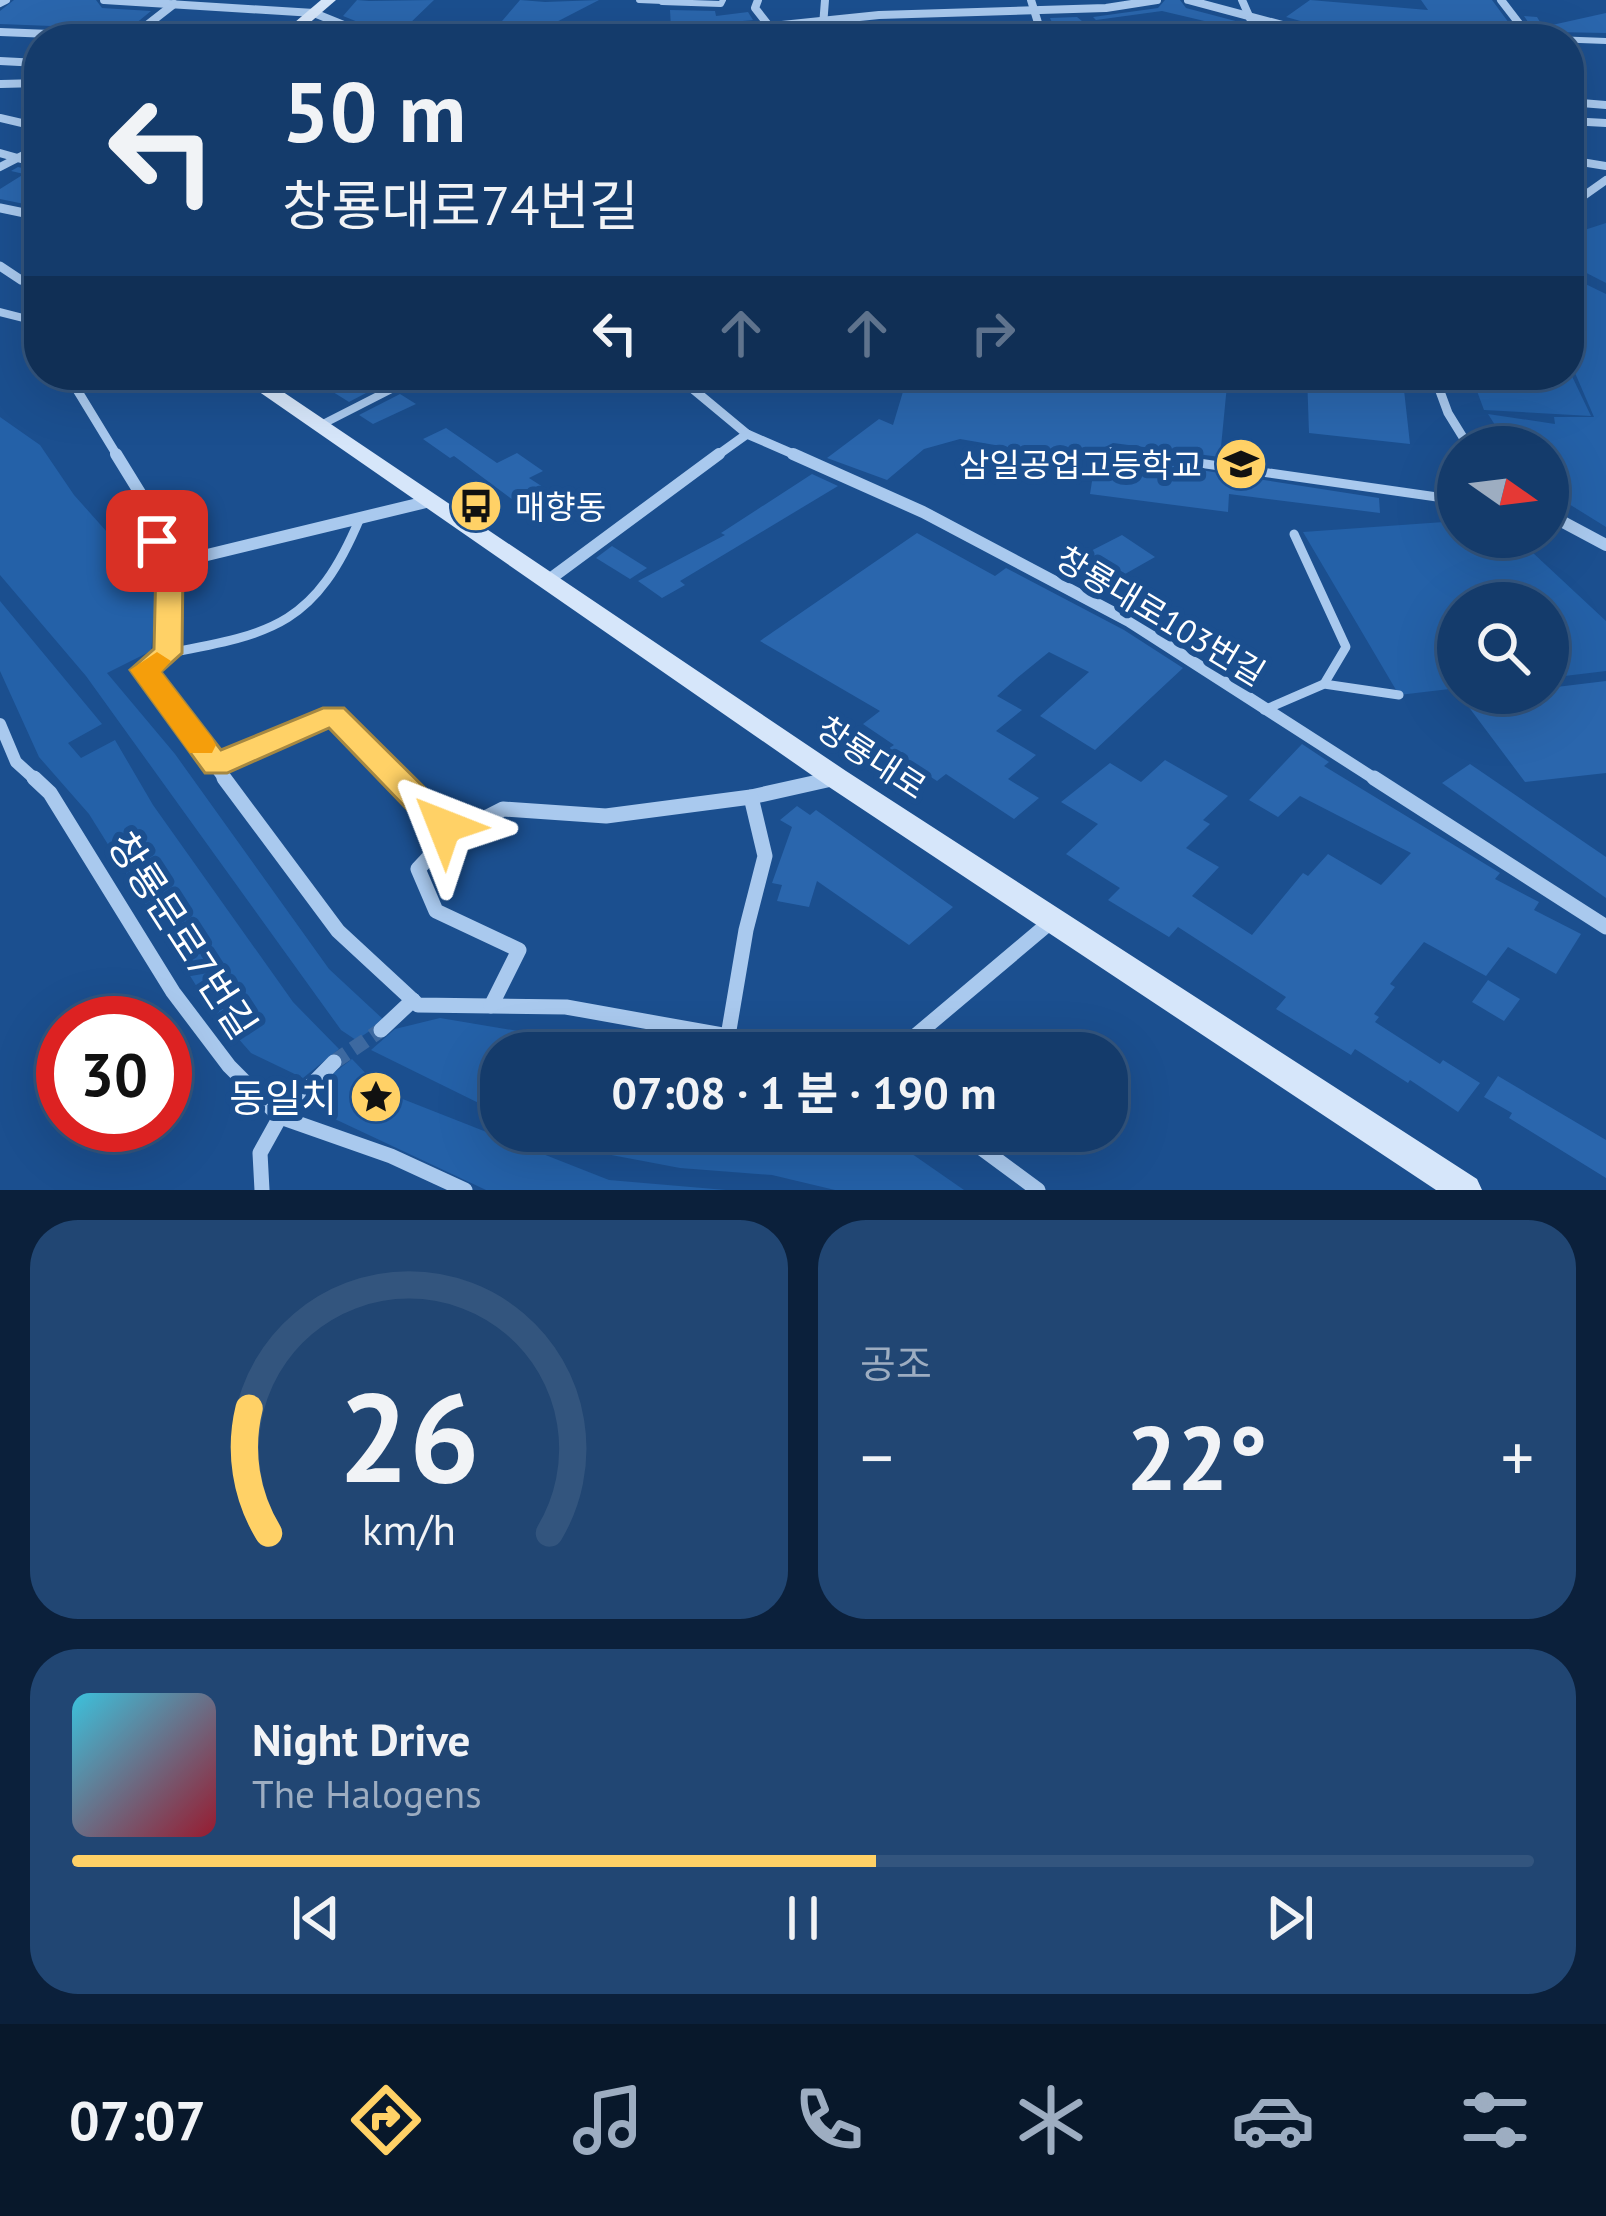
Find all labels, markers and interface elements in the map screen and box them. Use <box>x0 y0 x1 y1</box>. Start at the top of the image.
text: 50 m <box>282 56 466 165</box>
icon: left <box>84 72 240 228</box>
text: 창룡대로74번길 <box>282 170 639 240</box>
icon: left <box>582 300 648 366</box>
icon: ahead <box>708 300 774 366</box>
icon: ahead <box>834 300 900 366</box>
icon: right <box>960 300 1026 366</box>
north arrow <box>1437 426 1569 558</box>
map controls <box>1437 426 1569 714</box>
school or university icon: 삼일공업고등학교 <box>1213 436 1269 492</box>
place label: 삼일공업고등학교 <box>959 443 1202 486</box>
bus stop icon: 매향동 <box>448 478 504 534</box>
place label: 매향동 <box>515 485 606 528</box>
pin <box>106 490 208 592</box>
icon: arrive <box>124 508 190 574</box>
street label: 창룡대로103번길 <box>1049 536 1273 694</box>
button: search <box>1437 582 1569 714</box>
street label: 창룡대로 <box>809 706 935 808</box>
position arrow <box>381 763 507 889</box>
street label: 창룡문로7번길 <box>97 822 269 1048</box>
speed limit sign: 30 <box>36 996 192 1152</box>
text: 07:08 · 1 분 · 190 m <box>612 1063 996 1121</box>
place icon: 동일치 <box>348 1069 404 1125</box>
place label: 동일치 <box>229 1072 337 1123</box>
text: 공조 <box>860 1338 932 1389</box>
text: 26 <box>338 1355 480 1516</box>
text: 22° <box>1126 1398 1268 1515</box>
text: − <box>860 1414 893 1499</box>
text: + <box>1501 1414 1534 1499</box>
text: km/h <box>362 1500 456 1556</box>
text: Night Drive <box>252 1710 470 1768</box>
text: The Halogens <box>252 1768 482 1819</box>
icon: previous <box>283 1885 349 1951</box>
icon: pause <box>770 1885 836 1951</box>
icon: next <box>1257 1885 1323 1951</box>
icon: directions <box>344 2078 428 2162</box>
icon: music <box>566 2078 650 2162</box>
icon: phone <box>787 2078 871 2162</box>
icon: climate <box>1009 2078 1093 2162</box>
icon: car <box>1231 2078 1315 2162</box>
icon: filters <box>1453 2078 1537 2162</box>
text: 07:07 <box>69 2085 206 2155</box>

